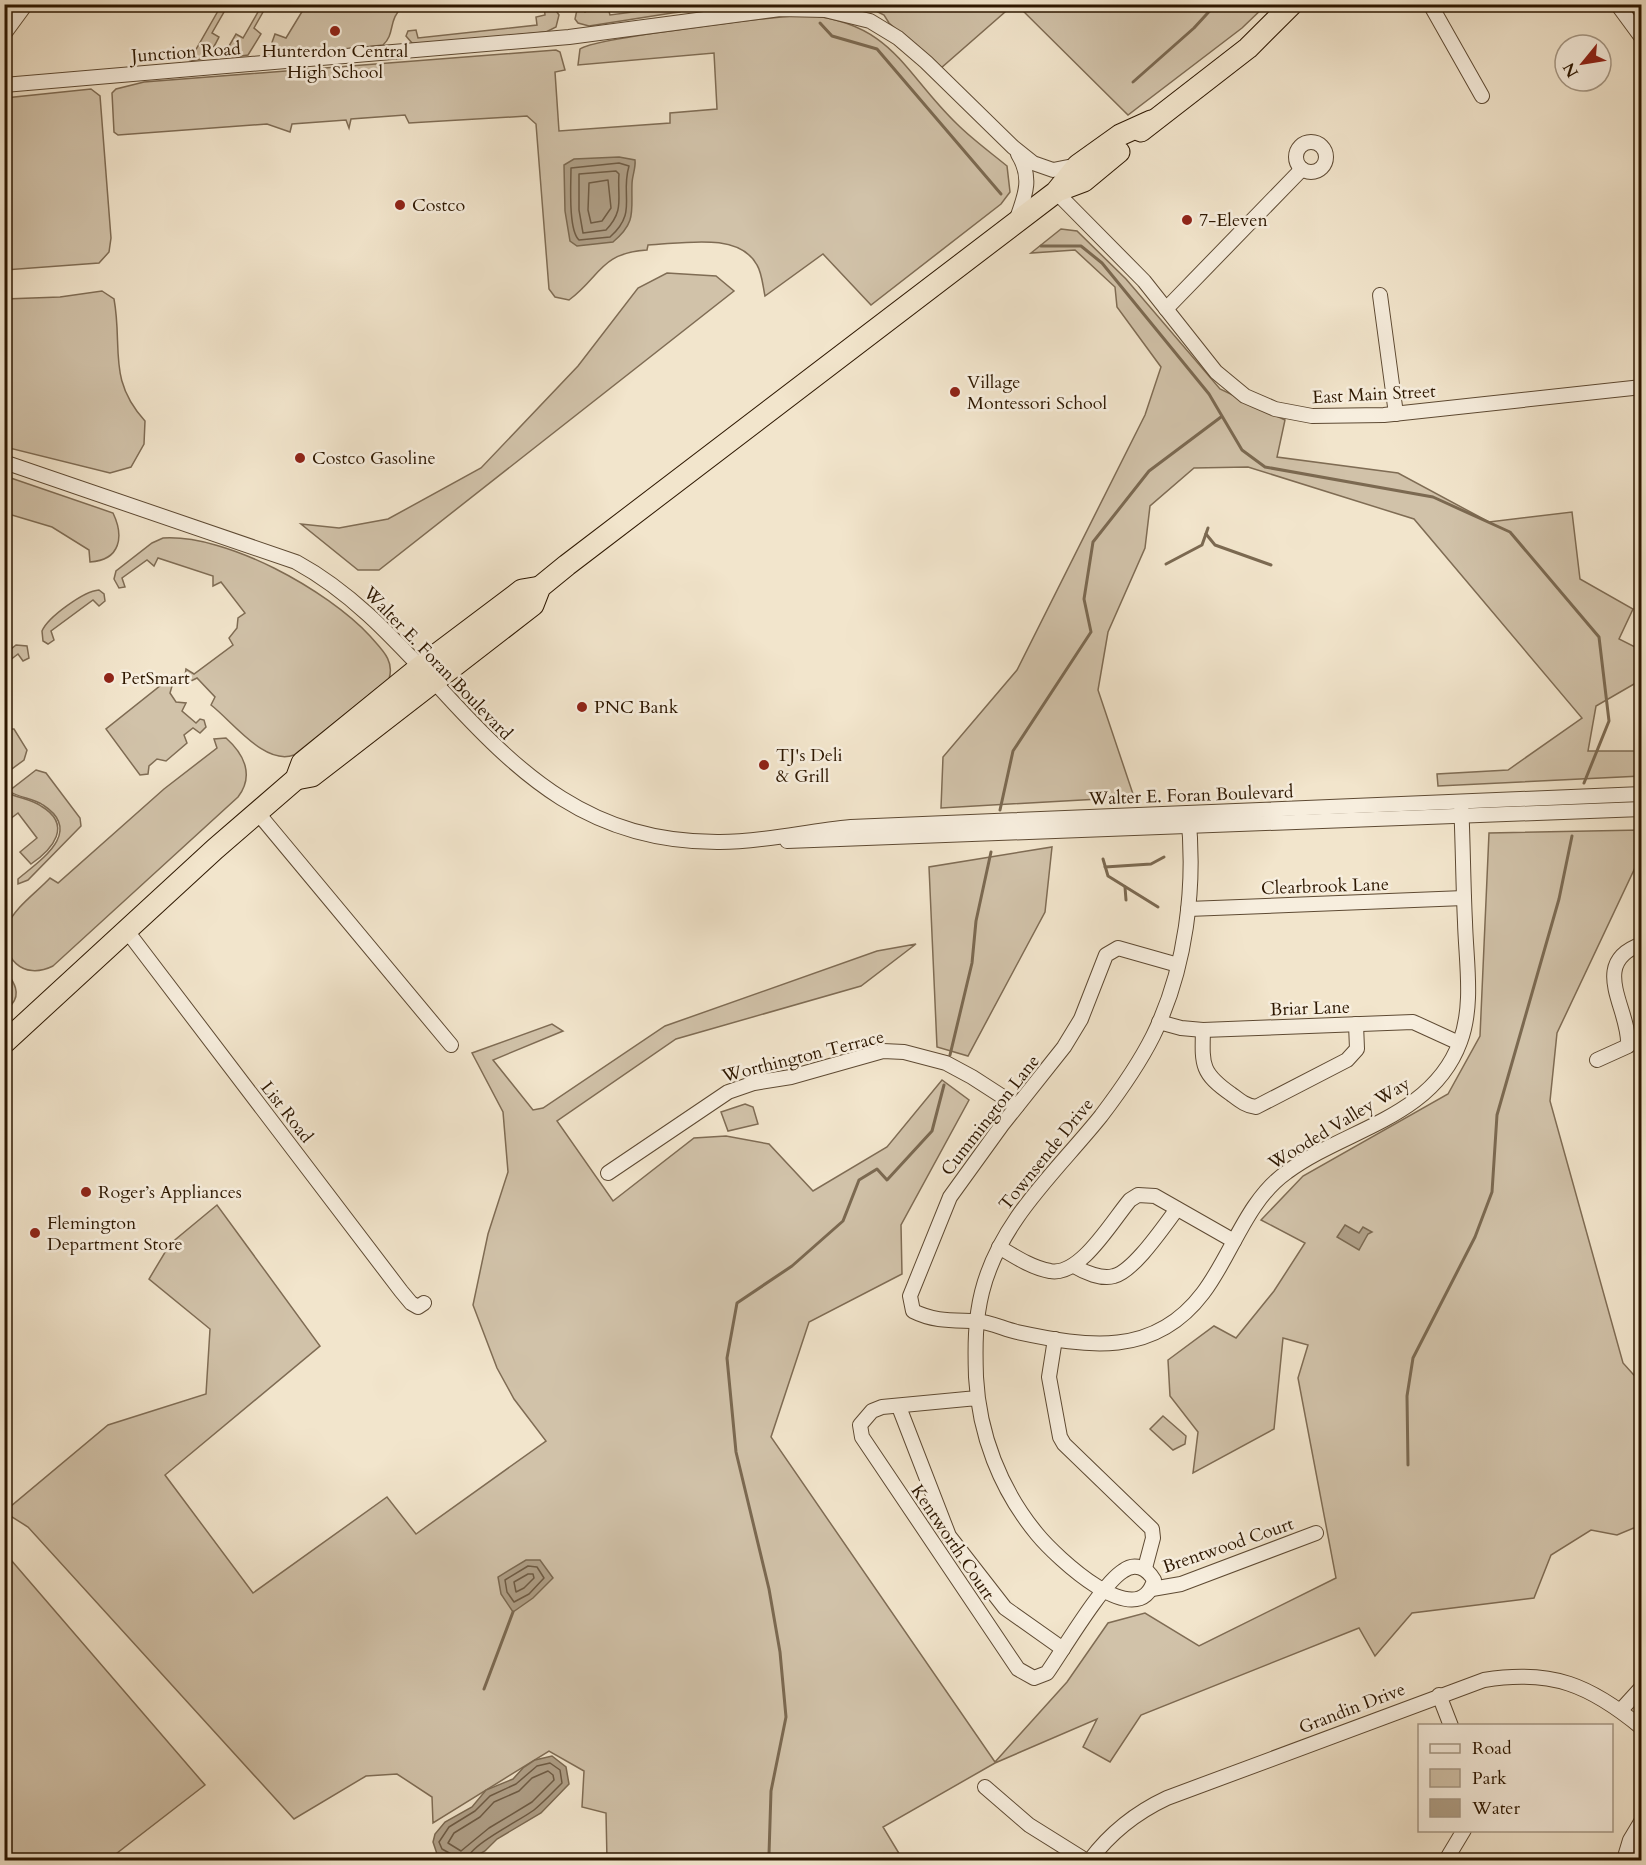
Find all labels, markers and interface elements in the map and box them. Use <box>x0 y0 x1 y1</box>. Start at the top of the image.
marker: Hunterdon Central High School <box>328 24 342 38</box>
north arrow <box>1553 33 1613 93</box>
street label: Junction Road <box>128 36 242 69</box>
place label: Hunterdon Central High School <box>262 39 409 85</box>
text: N <box>1558 58 1584 82</box>
place label: Costco <box>412 193 465 218</box>
marker: Costco <box>393 198 407 212</box>
place label: 7-Eleven <box>1199 208 1268 233</box>
marker: 7-Eleven <box>1180 213 1194 227</box>
place label: Village Montessori School <box>967 370 1108 416</box>
street label: East Main Street <box>1312 379 1437 410</box>
marker: Village Montessori School <box>948 385 962 399</box>
place label: Costco Gasoline <box>312 446 436 471</box>
marker: Costco Gasoline <box>293 451 307 465</box>
street label: Walter E. Foran Boulevard <box>357 580 518 746</box>
place label: PetSmart <box>121 666 190 691</box>
marker: PetSmart <box>102 671 116 685</box>
place label: PNC Bank <box>594 695 679 720</box>
marker: PNC Bank <box>575 700 589 714</box>
place label: TJ's Deli & Grill <box>776 743 843 789</box>
marker: TJ's Deli & Grill <box>757 758 771 772</box>
street label: Walter E. Foran Boulevard <box>1087 779 1294 812</box>
street label: Clearbrook Lane <box>1261 872 1389 901</box>
street label: Briar Lane <box>1270 995 1350 1022</box>
street label: Worthington Terrace <box>718 1024 887 1089</box>
street label: Cummington Lane <box>935 1050 1046 1181</box>
street label: Wooded Valley Way <box>1263 1071 1415 1176</box>
street label: List Road <box>255 1076 319 1149</box>
street label: Townsende Drive <box>993 1093 1100 1216</box>
place label: Roger’s Appliances <box>98 1180 242 1205</box>
marker: Roger’s Appliances <box>79 1185 93 1199</box>
place label: Flemington Department Store <box>47 1211 183 1257</box>
marker: Flemington Department Store <box>28 1226 42 1240</box>
street label: Kentworth Court <box>905 1480 1001 1605</box>
street label: Brentwood Court <box>1159 1511 1297 1580</box>
street label: Grandin Drive <box>1295 1677 1409 1740</box>
legend <box>1418 1724 1613 1832</box>
text: Road <box>1472 1736 1512 1761</box>
text: Park <box>1472 1766 1507 1791</box>
text: Water <box>1471 1796 1521 1821</box>

